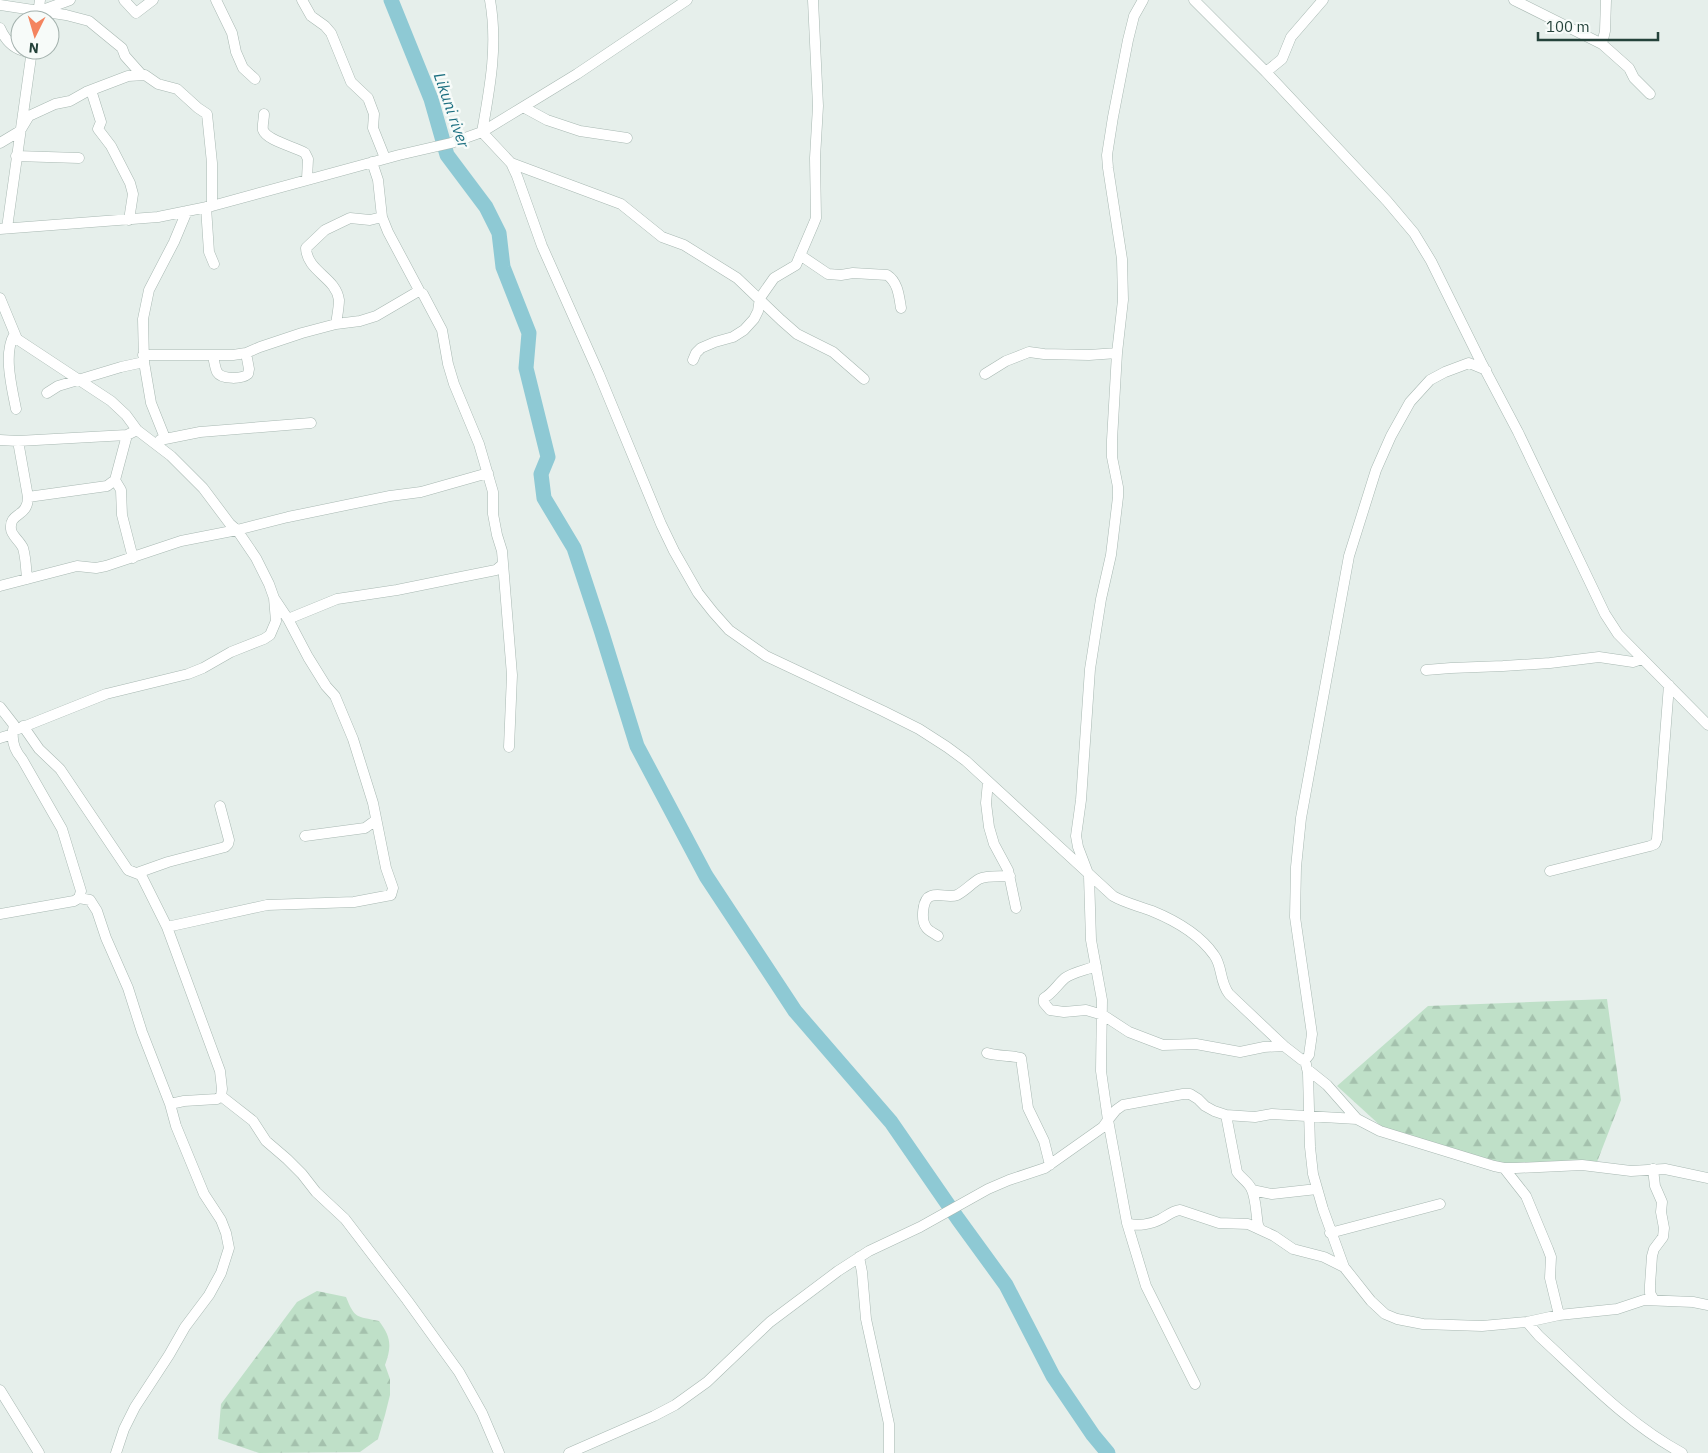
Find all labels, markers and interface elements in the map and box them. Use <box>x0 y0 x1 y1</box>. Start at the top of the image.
north arrow <box>10 10 60 60</box>
scale bar <box>1538 10 1658 42</box>
text: 100 m <box>1546 17 1590 36</box>
text: N <box>28 39 40 57</box>
water label: Likuni river <box>430 70 475 151</box>

